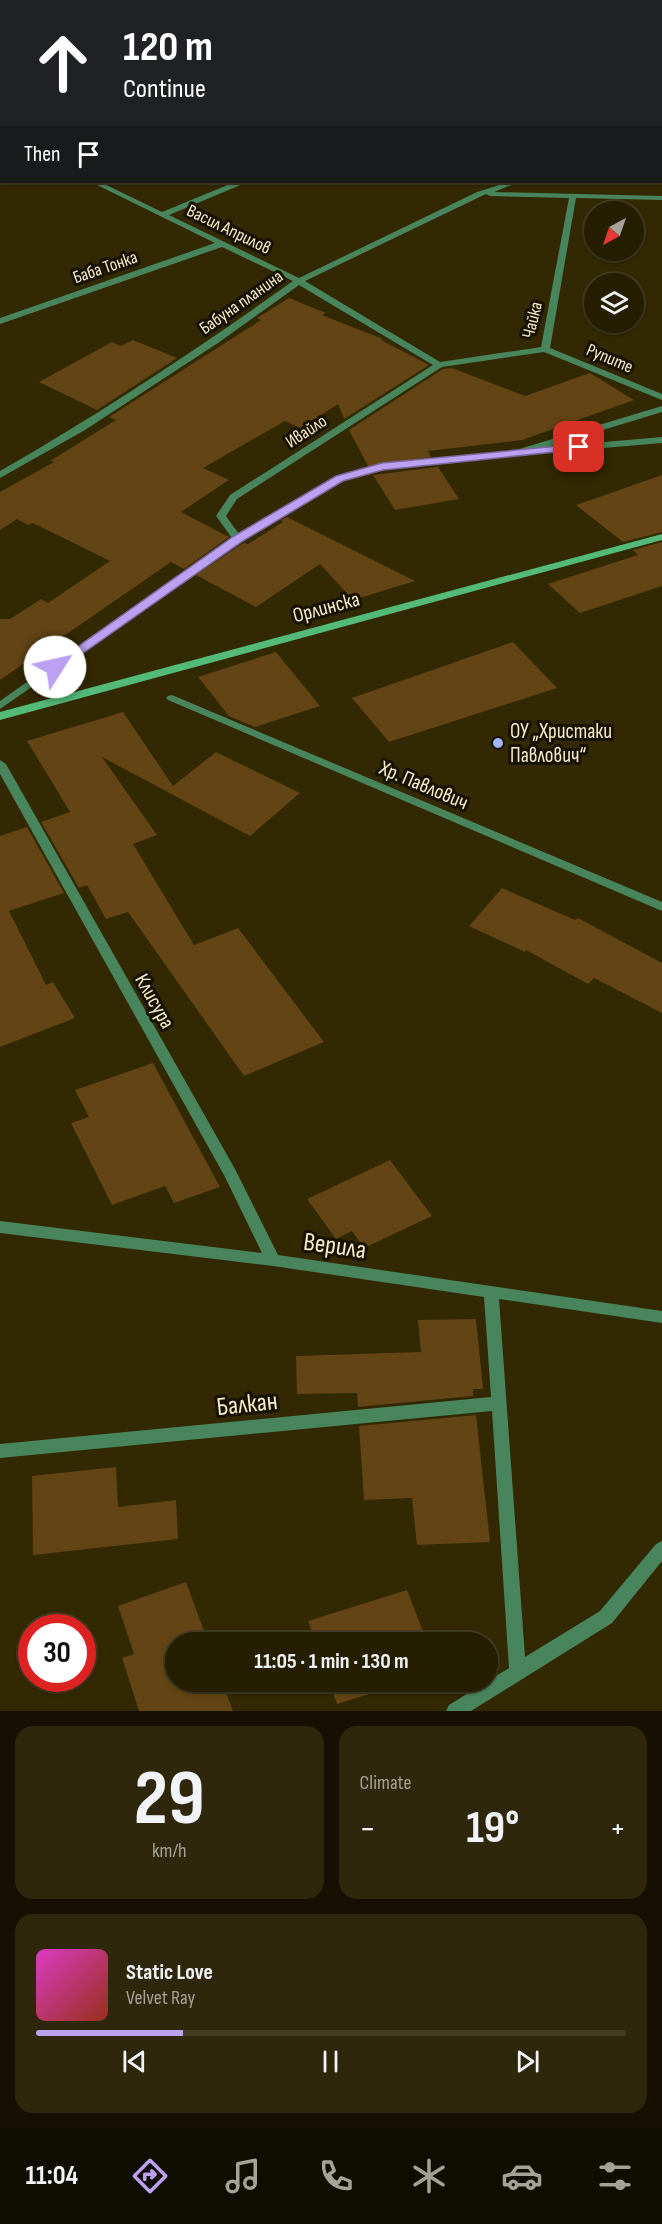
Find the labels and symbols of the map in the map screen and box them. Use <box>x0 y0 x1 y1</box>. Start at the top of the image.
street label: Васил Априлов <box>183 200 274 259</box>
north arrow <box>584 201 644 261</box>
street label: Баба Тонка <box>70 247 140 288</box>
street label: Бабуна планина <box>196 266 287 339</box>
street label: Чайка <box>518 300 547 341</box>
street label: Рупите <box>583 339 636 378</box>
street label: Ивайло <box>282 410 331 452</box>
pin <box>553 421 604 472</box>
street label: Орлинска <box>290 587 362 628</box>
position arrow <box>23 635 87 699</box>
place label: ОУ „Христаки Павлович“ <box>510 719 612 768</box>
marker: ОУ „Христаки Павлович“ <box>491 736 505 750</box>
street label: Хр. Павлович <box>375 755 472 815</box>
street label: Клисура <box>129 969 180 1033</box>
street label: Верила <box>301 1227 368 1266</box>
street label: Балкан <box>215 1386 279 1423</box>
speed limit sign: 30 <box>18 1614 96 1692</box>

